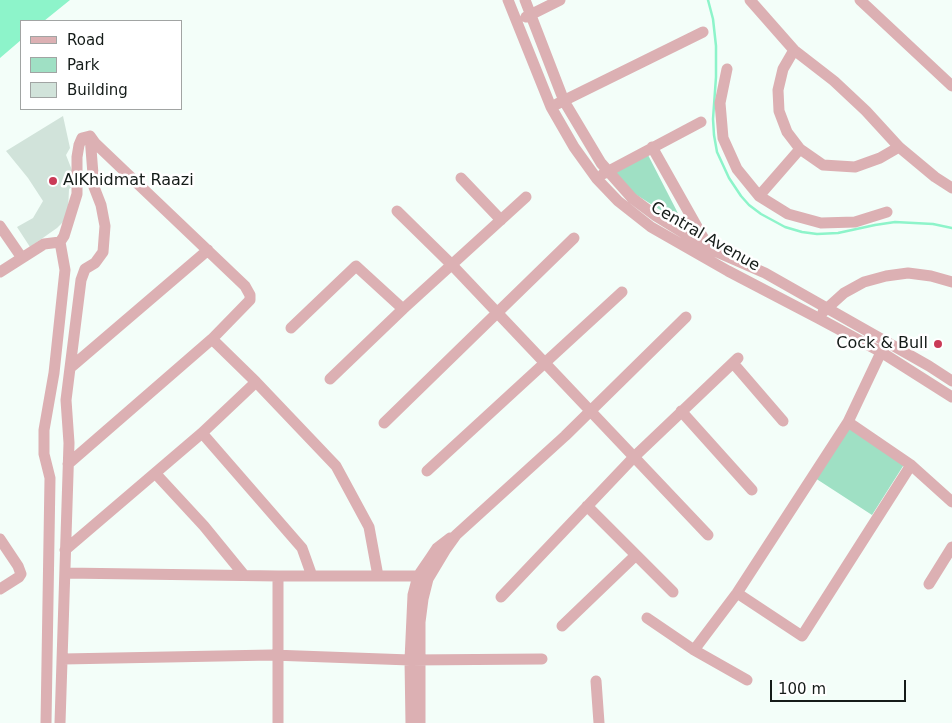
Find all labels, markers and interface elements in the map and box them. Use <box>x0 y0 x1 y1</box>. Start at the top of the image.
legend <box>20 20 182 110</box>
text: Road <box>67 31 105 49</box>
text: Park <box>67 56 99 74</box>
text: Building <box>67 81 128 99</box>
place label: AlKhidmat Raazi <box>63 171 194 191</box>
marker: AlKhidmat Raazi <box>47 175 59 187</box>
street label: Central Avenue <box>647 198 763 276</box>
place label: Cock & Bull <box>836 334 928 354</box>
marker: Cock & Bull <box>932 338 944 350</box>
scale bar <box>772 670 908 702</box>
text: 100 m <box>778 680 826 698</box>

